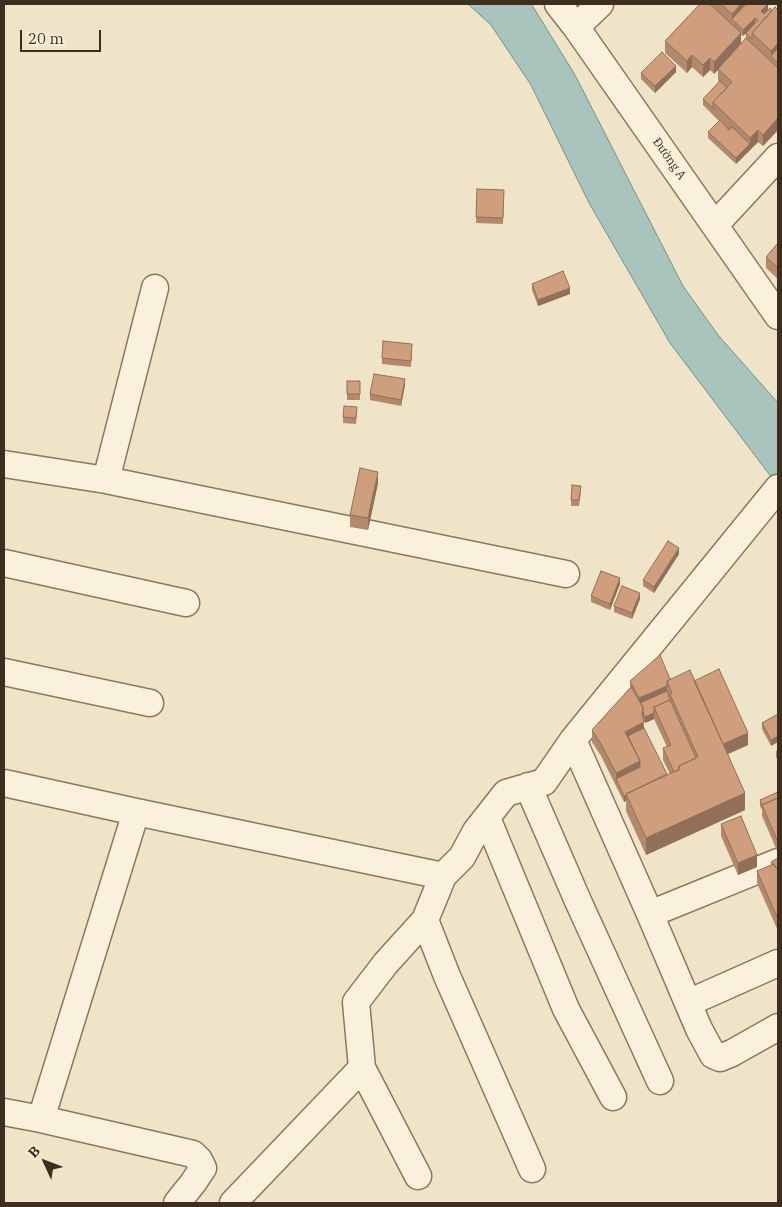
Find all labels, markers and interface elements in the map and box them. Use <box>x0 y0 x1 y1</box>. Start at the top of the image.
scale bar <box>22 20 104 52</box>
text: 20 m <box>28 29 64 48</box>
street label: Đường A <box>649 135 689 183</box>
north arrow <box>20 1137 70 1187</box>
text: B <box>24 1142 44 1162</box>

